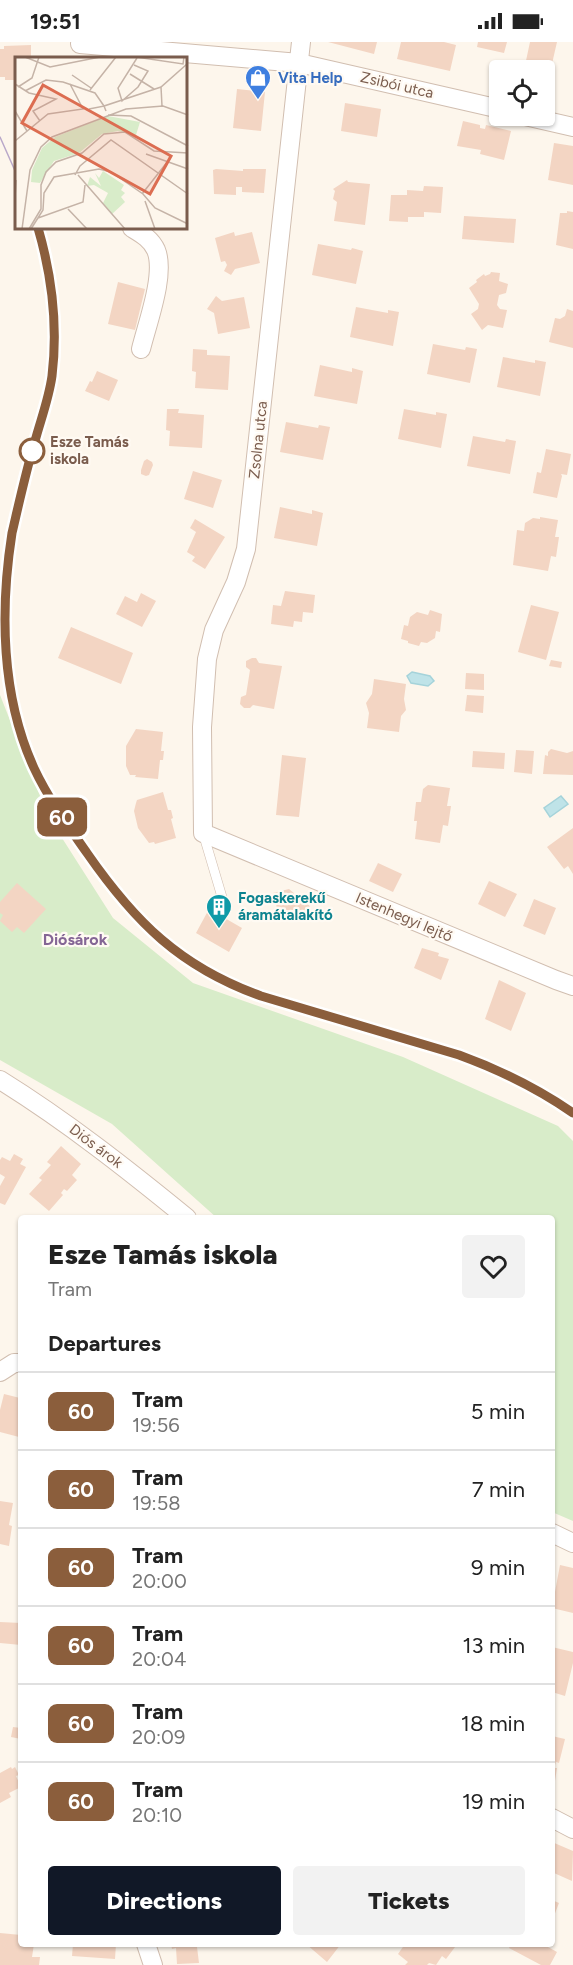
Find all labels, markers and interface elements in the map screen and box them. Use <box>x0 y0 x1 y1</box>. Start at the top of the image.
text: 19:51 <box>30 8 81 35</box>
inset map <box>15 57 188 230</box>
map controls <box>489 60 555 126</box>
button: locate <box>489 60 555 126</box>
shop icon: Vita Help <box>243 63 273 101</box>
street label: Zsibói utca <box>359 68 435 102</box>
place label: Vita Help <box>278 69 343 87</box>
street label: Zsolna utca <box>245 400 271 480</box>
place label: Esze Tamás iskola <box>50 433 129 468</box>
marker: Esze Tamás iskola <box>19 438 45 464</box>
line badge: 60 <box>35 798 89 836</box>
text: 60 <box>49 805 75 830</box>
street label: Istenhegyi lejtő <box>353 888 455 946</box>
place label: Fogaskerekű áramátalakító <box>238 889 333 924</box>
building icon: Fogaskerekű áramátalakító <box>204 892 234 930</box>
district label: Diósárok <box>43 930 108 949</box>
street label: Diós árok <box>66 1120 127 1172</box>
button: heart <box>462 1235 525 1298</box>
text: Esze Tamás iskola <box>48 1237 278 1271</box>
text: Tram <box>48 1277 92 1301</box>
text: Departures <box>48 1330 161 1357</box>
text: Tram <box>132 1386 183 1413</box>
text: 5 min <box>471 1398 525 1425</box>
text: 60 <box>68 1399 94 1424</box>
text: 19:56 <box>132 1413 179 1437</box>
text: Tram <box>132 1464 183 1491</box>
text: 7 min <box>472 1476 525 1503</box>
text: 60 <box>68 1477 94 1502</box>
text: 19:58 <box>132 1491 180 1515</box>
text: Tram <box>132 1542 183 1569</box>
text: 9 min <box>471 1554 525 1581</box>
text: 60 <box>68 1555 94 1580</box>
text: 20:00 <box>132 1569 187 1593</box>
text: Tram <box>132 1620 183 1647</box>
text: 13 min <box>462 1632 525 1659</box>
text: 60 <box>68 1633 94 1658</box>
text: 20:04 <box>132 1647 186 1671</box>
text: Tram <box>132 1698 183 1725</box>
text: 18 min <box>461 1710 525 1737</box>
text: 60 <box>68 1711 94 1736</box>
text: 20:09 <box>132 1725 185 1749</box>
text: Tram <box>132 1776 183 1803</box>
text: 19 min <box>462 1788 525 1815</box>
text: 60 <box>68 1789 94 1814</box>
text: 20:10 <box>132 1803 182 1827</box>
button: Directions <box>48 1866 281 1935</box>
button: Tickets <box>293 1866 525 1935</box>

